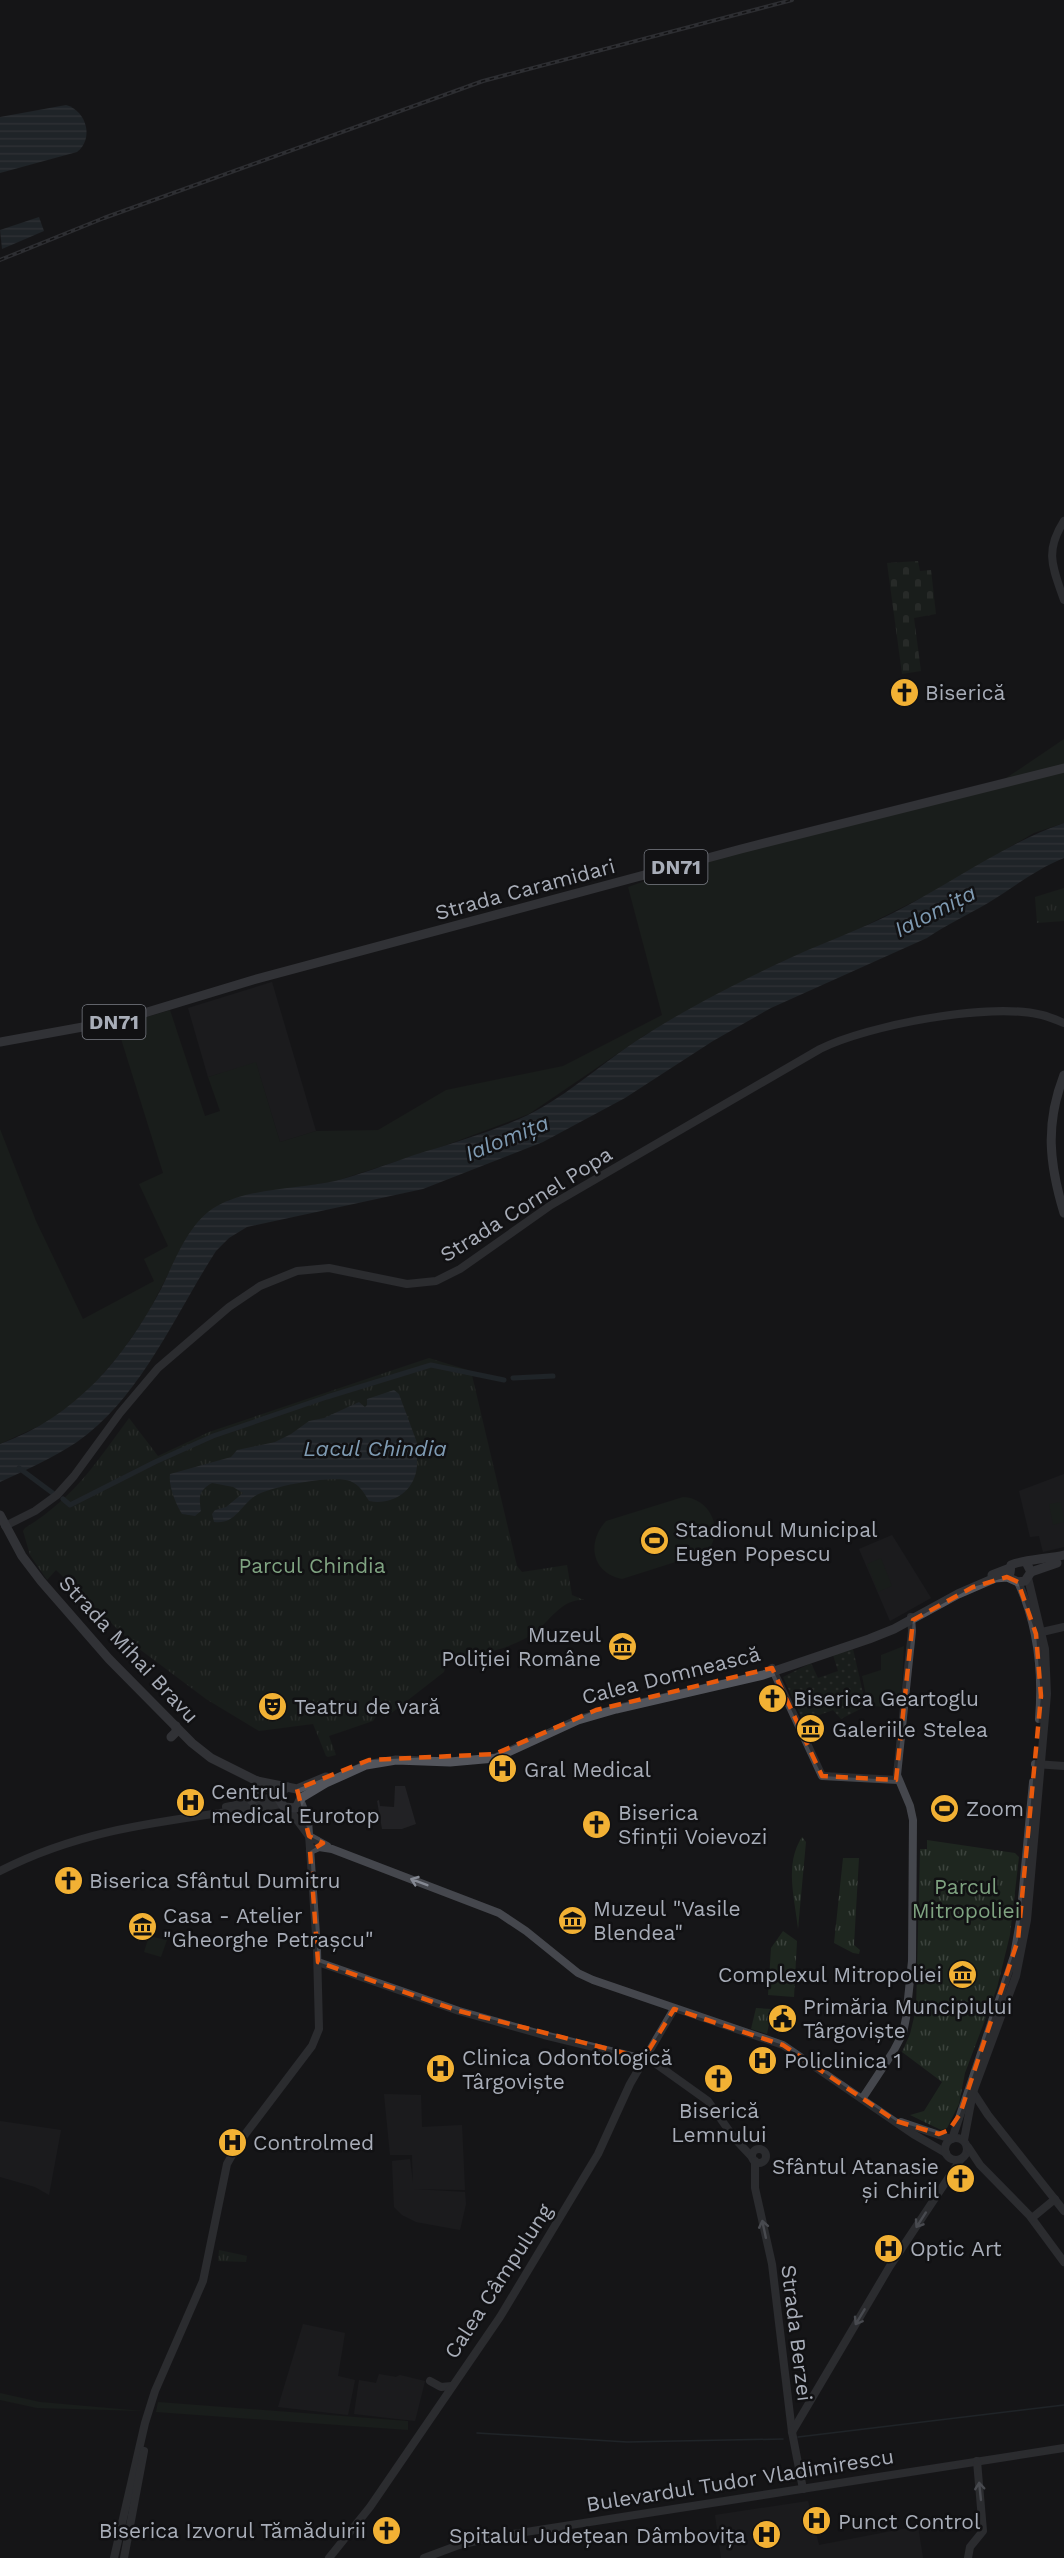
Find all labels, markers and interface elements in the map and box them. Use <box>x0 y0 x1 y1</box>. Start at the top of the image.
church icon: Biserică <box>888 676 920 708</box>
place label: Biserică <box>925 680 1005 705</box>
road number: DN71 <box>644 850 708 884</box>
street label: Strada Caramidari <box>432 853 618 925</box>
water label: Ialomița <box>890 880 980 942</box>
road number: DN71 <box>82 1005 146 1039</box>
water label: Ialomița <box>462 1110 552 1166</box>
street label: Strada Cornel Popa <box>435 1141 617 1267</box>
water label: Lacul Chindia <box>303 1436 447 1461</box>
place label: Stadionul Municipal Eugen Popescu <box>675 1517 878 1566</box>
sports icon: Stadionul Municipal Eugen Popescu <box>638 1525 670 1557</box>
park label: Parcul Chindia <box>238 1553 386 1578</box>
street label: Strada Mihai Bravu <box>54 1570 204 1728</box>
place label: Muzeul Poliției Române <box>441 1622 602 1671</box>
museum icon: Muzeul Poliției Române <box>606 1630 638 1662</box>
street label: Calea Domnească <box>579 1641 763 1709</box>
church icon: Biserica Geartoglu <box>756 1682 788 1714</box>
place label: Biserica Geartoglu <box>793 1686 979 1711</box>
theatre icon: Teatru de vară <box>257 1690 289 1722</box>
place label: Teatru de vară <box>294 1694 440 1719</box>
museum icon: Galeriile Stelea <box>795 1713 827 1745</box>
place label: Galeriile Stelea <box>832 1717 988 1742</box>
hospital icon: Gral Medical <box>487 1753 519 1785</box>
place label: Gral Medical <box>524 1757 651 1782</box>
place label: Centrul medical Eurotop <box>211 1779 380 1828</box>
hospital icon: Centrul medical Eurotop <box>174 1787 206 1819</box>
sports icon: Zoom <box>929 1792 961 1824</box>
place label: Zoom <box>966 1796 1024 1821</box>
place label: Biserica Sfinții Voievozi <box>618 1800 767 1849</box>
church icon: Biserica Sfinții Voievozi <box>581 1808 613 1840</box>
church icon: Biserica Sfântul Dumitru <box>52 1864 84 1896</box>
place label: Biserica Sfântul Dumitru <box>89 1868 340 1893</box>
park label: Parcul Mitropoliei <box>912 1874 1020 1923</box>
one-way arrow <box>410 1875 429 1886</box>
place label: Muzeul "Vasile Blendea" <box>593 1896 741 1945</box>
place label: Casa - Atelier "Gheorghe Petrașcu" <box>163 1903 374 1952</box>
museum icon: Muzeul "Vasile Blendea" <box>556 1904 588 1936</box>
museum icon: Casa - Atelier "Gheorghe Petrașcu" <box>126 1911 158 1943</box>
museum icon: Complexul Mitropoliei <box>947 1958 979 1990</box>
place label: Complexul Mitropoliei <box>718 1962 942 1987</box>
place label: Primăria Muncipiului Târgoviște <box>803 1994 1012 2043</box>
public building icon: Primăria Muncipiului Târgoviște <box>766 2002 798 2034</box>
hospital icon: Policlinica 1 <box>747 2044 779 2076</box>
place label: Clinica Odontologică Târgoviște <box>462 2045 673 2094</box>
place label: Policlinica 1 <box>784 2048 902 2073</box>
hospital icon: Clinica Odontologică Târgoviște <box>425 2053 457 2085</box>
church icon: Biserică Lemnului <box>703 2063 735 2095</box>
place label: Biserică Lemnului <box>671 2098 767 2147</box>
hospital icon: Controlmed <box>216 2126 248 2158</box>
place label: Controlmed <box>253 2130 374 2155</box>
place label: Sfântul Atanasie și Chiril <box>772 2154 940 2203</box>
church icon: Sfântul Atanasie și Chiril <box>944 2162 976 2194</box>
street label: Calea Câmpulung <box>439 2198 558 2363</box>
one-way arrow <box>915 2211 928 2228</box>
one-way arrow <box>758 2220 769 2239</box>
hospital icon: Optic Art <box>873 2232 905 2264</box>
place label: Optic Art <box>910 2236 1002 2261</box>
street label: Strada Berzei <box>776 2263 818 2403</box>
one-way arrow <box>854 2308 866 2325</box>
street label: Bulevardul Tudor Vladimirescu <box>584 2443 896 2517</box>
one-way arrow <box>974 2482 985 2502</box>
hospital icon: Punct Control <box>801 2505 833 2537</box>
place label: Punct Control <box>838 2509 981 2534</box>
church icon: Biserica Izvorul Tămăduirii <box>371 2514 403 2546</box>
place label: Biserica Izvorul Tămăduirii <box>99 2518 366 2543</box>
hospital icon: Spitalul Județean Dâmbovița <box>751 2519 783 2551</box>
place label: Spitalul Județean Dâmbovița <box>449 2523 746 2548</box>

